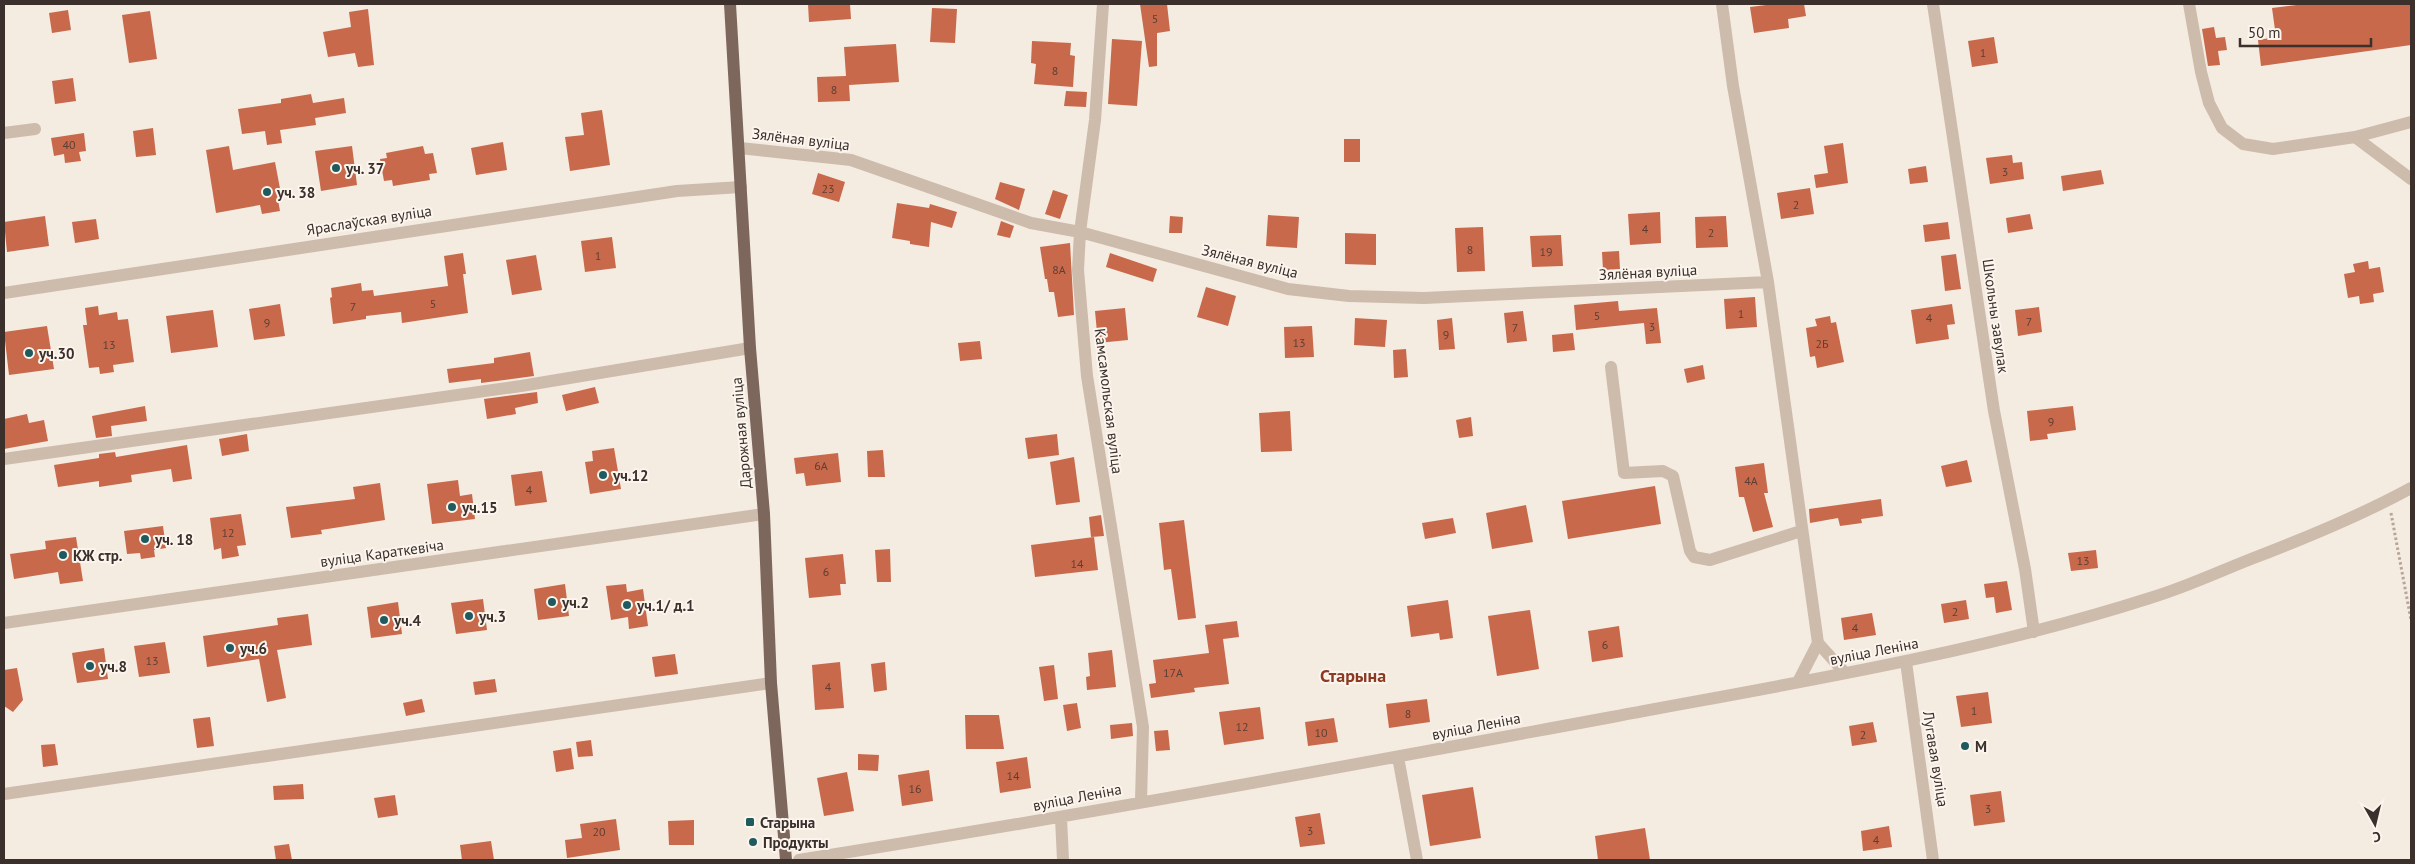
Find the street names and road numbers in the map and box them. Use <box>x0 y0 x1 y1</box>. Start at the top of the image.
street label: Зялёная вуліца <box>751 124 851 154</box>
street label: Яраслаўская вуліца <box>305 201 433 239</box>
street label: Зялёная вуліца <box>1200 240 1300 282</box>
street label: Школьны завулак <box>1979 258 2014 375</box>
street label: Зялёная вуліца <box>1598 260 1698 284</box>
street label: Камсамольская вуліца <box>1091 327 1127 475</box>
street label: Дарожная вуліца <box>727 377 755 489</box>
street label: вуліца Караткевіча <box>319 535 445 571</box>
street label: вуліца Леніна <box>1828 633 1920 669</box>
street label: вуліца Леніна <box>1430 708 1522 744</box>
street label: Лугавая вуліца <box>1919 709 1953 808</box>
street label: вуліца Леніна <box>1031 779 1123 815</box>

